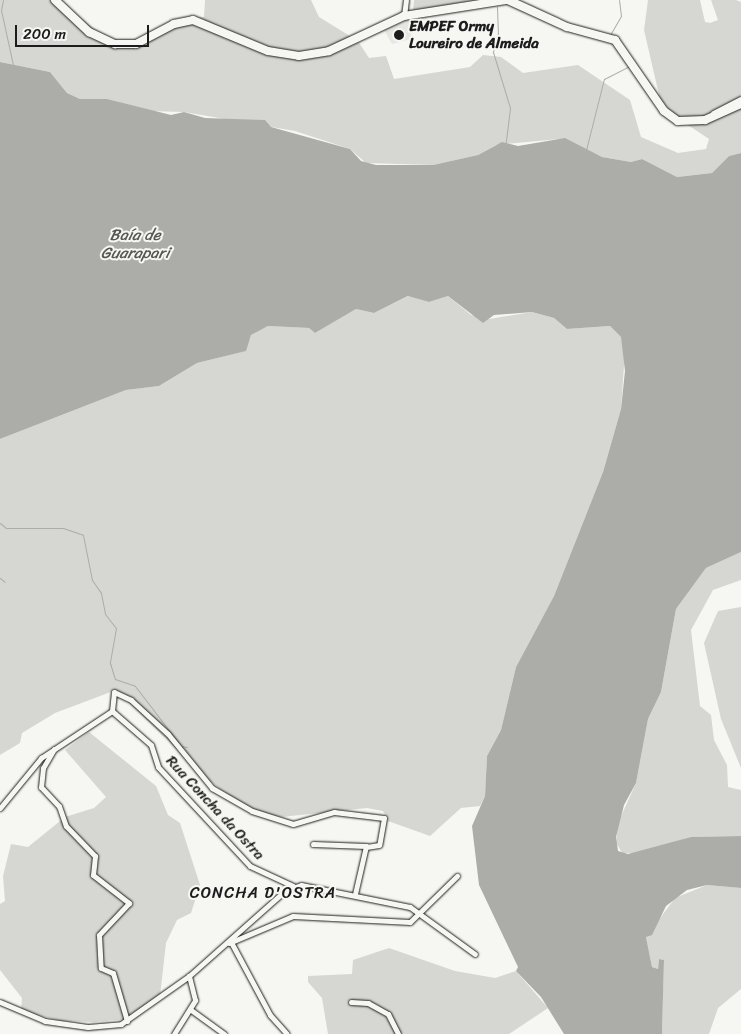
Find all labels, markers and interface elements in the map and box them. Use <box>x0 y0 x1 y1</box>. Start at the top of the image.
scale bar <box>18 15 151 47</box>
place label: EMPEF Ormy Loureiro de Almeida <box>409 17 539 52</box>
text: 200 m <box>23 21 66 47</box>
marker: EMPEF Ormy Loureiro de Almeida <box>393 29 405 41</box>
water label: Baía de Guarapari <box>101 225 169 263</box>
street label: Rua Concha da Ostra <box>162 752 268 864</box>
district label: CONCHA D'OSTRA <box>189 883 337 903</box>

